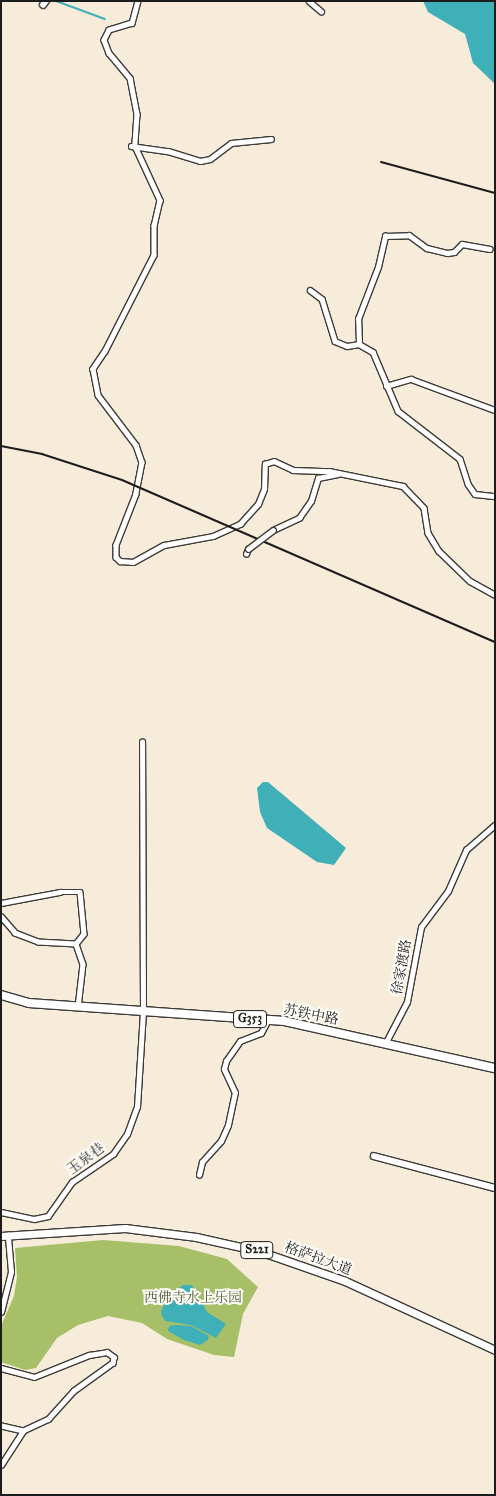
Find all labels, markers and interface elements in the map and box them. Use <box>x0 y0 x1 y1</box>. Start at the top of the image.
street label: 徐家渡路 <box>389 938 415 996</box>
street label: 苏铁中路 <box>282 1001 340 1029</box>
road number: G353 <box>232 1010 268 1028</box>
street label: 玉泉巷 <box>64 1140 108 1178</box>
street label: 格萨拉大道 <box>282 1239 354 1279</box>
road number: S221 <box>240 1240 274 1260</box>
park label: 西佛寺水上乐园 <box>144 1290 242 1306</box>

